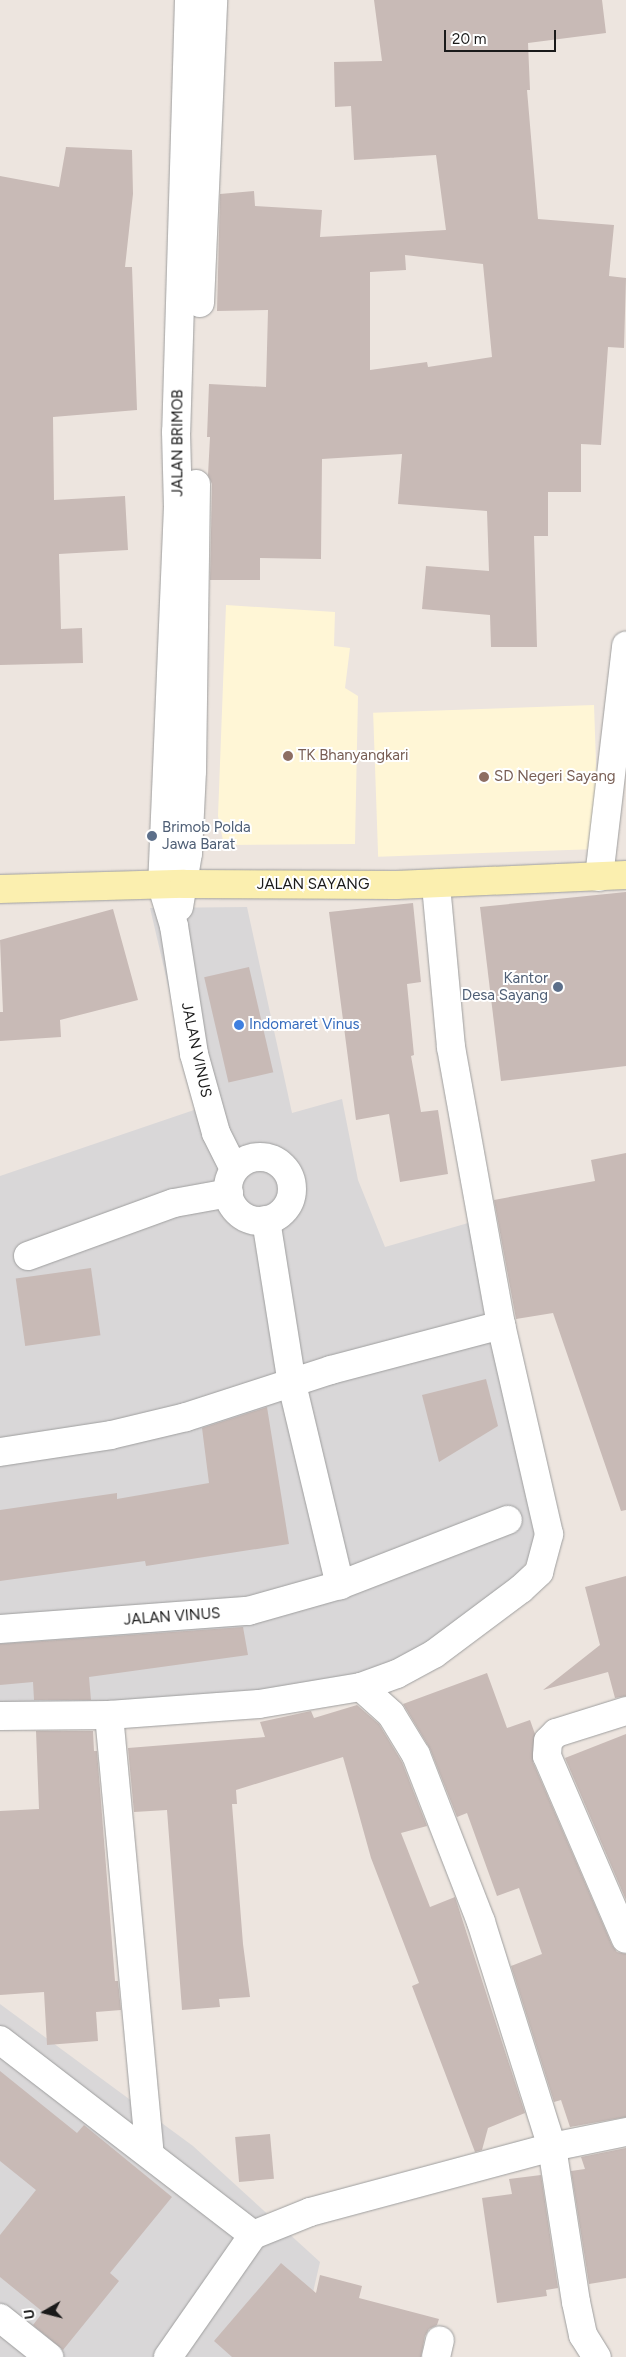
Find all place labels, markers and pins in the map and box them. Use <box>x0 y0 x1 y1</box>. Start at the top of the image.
place label: TK Bhanyangkari <box>298 747 408 765</box>
marker: TK Bhanyangkari <box>282 750 294 762</box>
place label: SD Negeri Sayang <box>494 768 616 786</box>
marker: SD Negeri Sayang <box>478 771 490 783</box>
place label: Brimob Polda Jawa Barat <box>162 818 251 853</box>
marker: Brimob Polda Jawa Barat <box>146 830 158 842</box>
place label: Kantor Desa Sayang <box>462 969 548 1004</box>
marker: Kantor Desa Sayang <box>552 981 564 993</box>
place label: Indomaret Vinus <box>249 1016 360 1034</box>
marker: Indomaret Vinus <box>233 1019 245 1031</box>

